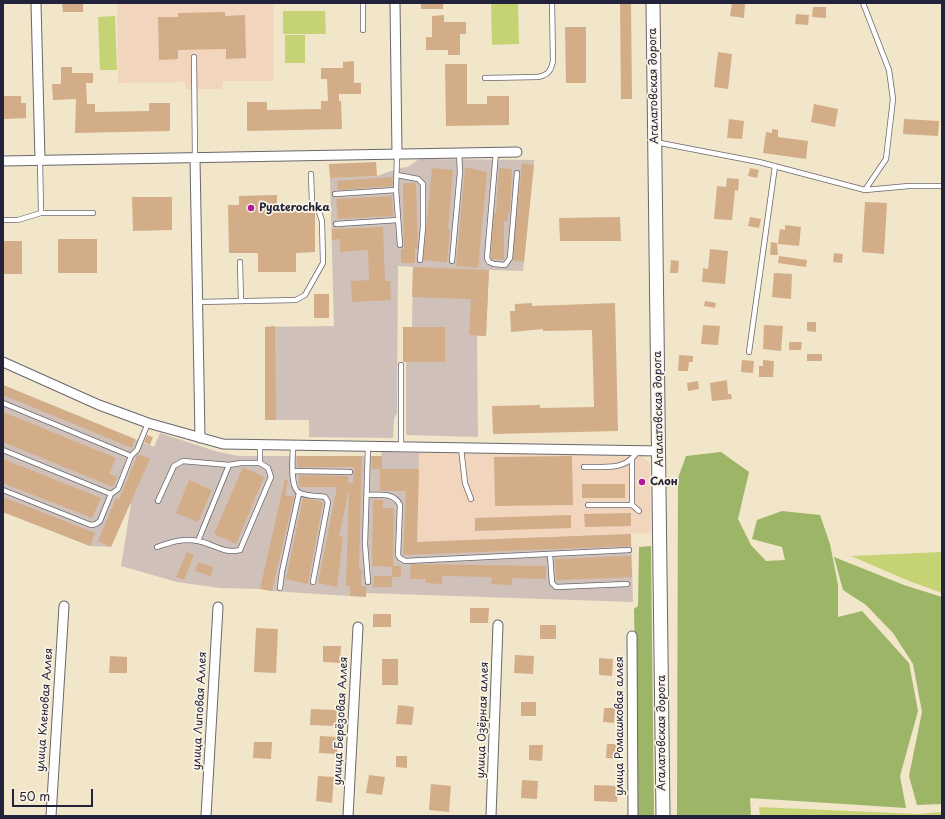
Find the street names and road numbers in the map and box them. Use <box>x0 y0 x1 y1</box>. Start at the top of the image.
street label: Агалатовская дорога <box>646 28 662 144</box>
street label: Агалатовская дорога <box>651 351 667 467</box>
street label: улица Кленовая Аллея <box>34 648 56 772</box>
street label: улица Липовая Аллея <box>190 651 210 771</box>
street label: улица Берёзовая Аллея <box>331 656 351 786</box>
street label: улица Ромашковая аллея <box>613 656 627 796</box>
street label: улица Озёрная аллея <box>474 661 492 779</box>
street label: Агалатовская дорога <box>655 675 669 791</box>

